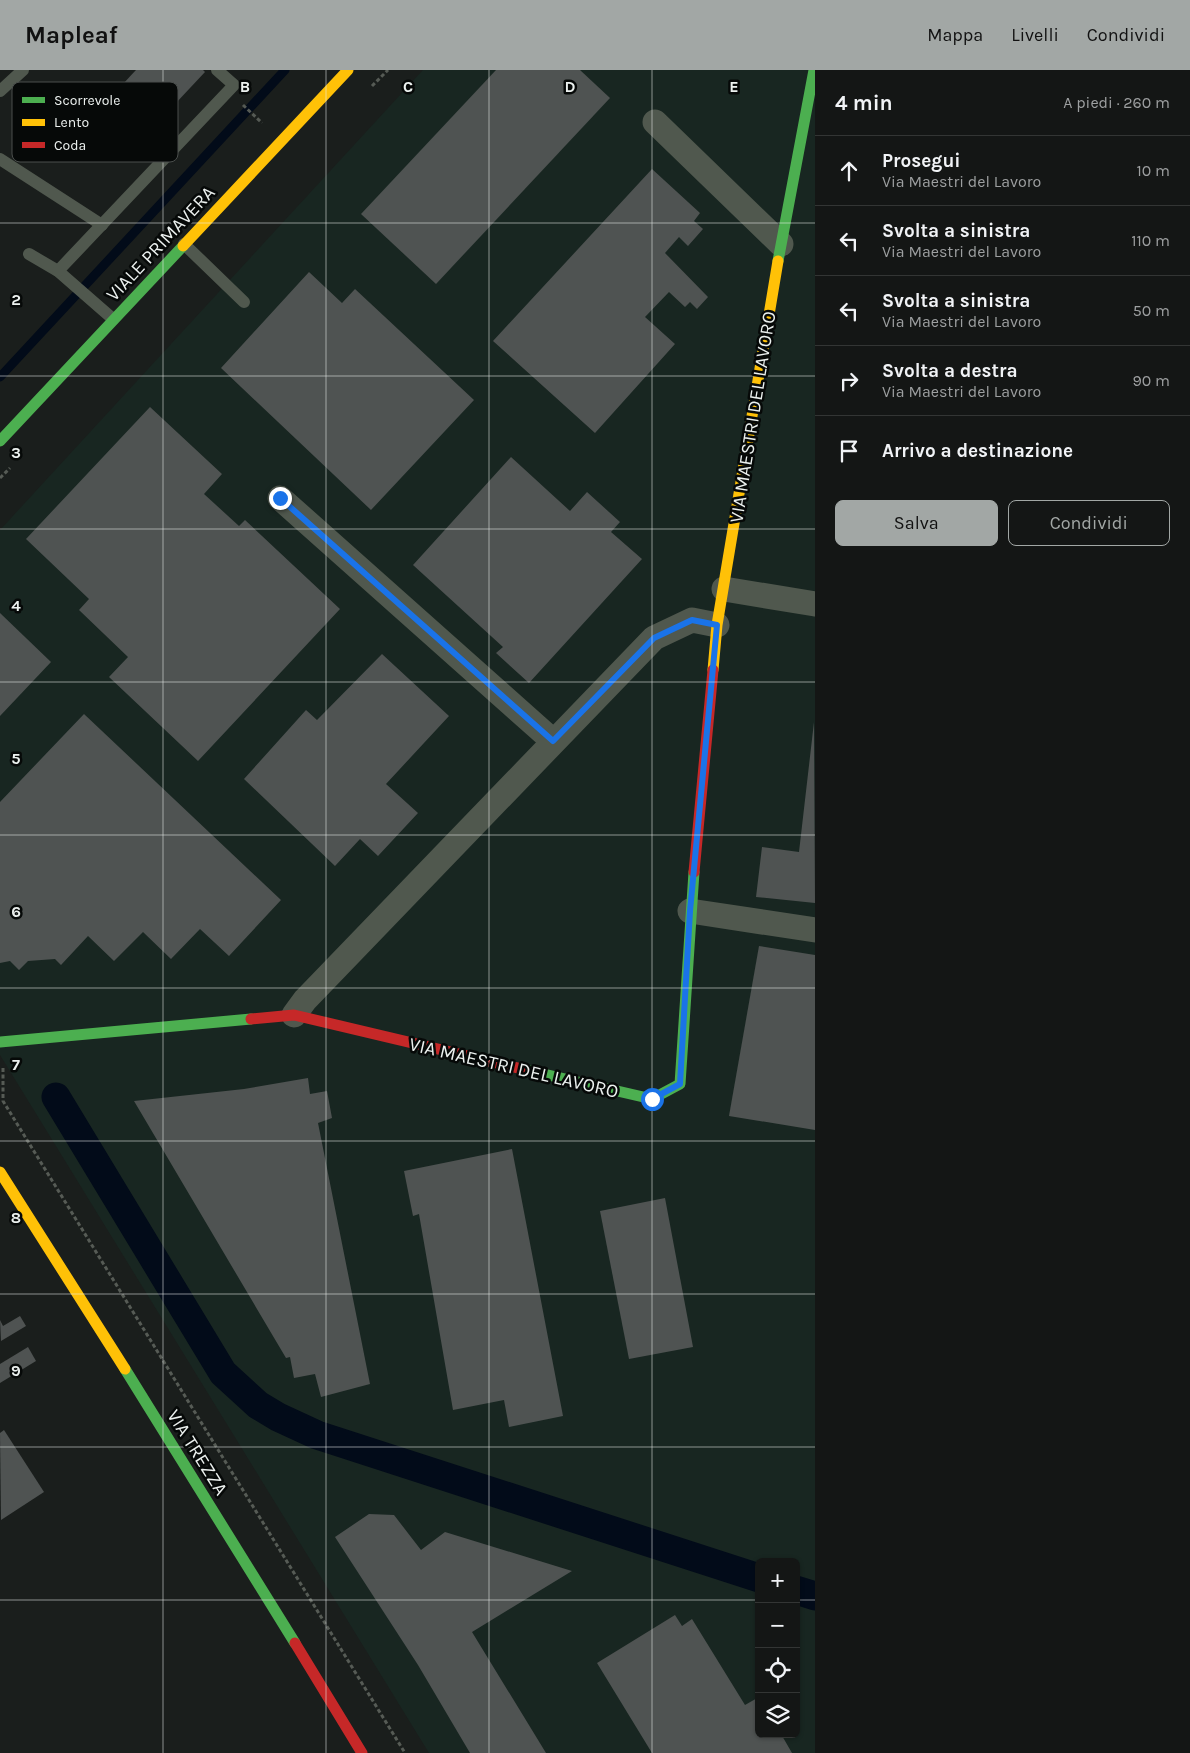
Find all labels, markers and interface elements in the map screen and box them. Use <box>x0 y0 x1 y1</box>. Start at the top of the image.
text: Mapleaf <box>25 21 118 49</box>
text: Mappa <box>927 24 983 46</box>
text: Livelli <box>1011 24 1059 46</box>
text: Condividi <box>1087 24 1165 46</box>
text: B <box>240 77 250 96</box>
text: C <box>403 77 413 96</box>
text: D <box>565 77 576 96</box>
text: E <box>729 77 739 96</box>
legend <box>12 82 178 162</box>
text: 4 min <box>835 91 893 115</box>
text: Scorrevole <box>54 92 120 109</box>
text: A piedi · 260 m <box>1063 93 1170 112</box>
text: Lento <box>54 114 89 131</box>
text: Coda <box>54 137 86 154</box>
text: Prosegui <box>882 150 961 172</box>
icon: ahead <box>835 157 863 185</box>
text: 10 m <box>1136 161 1170 180</box>
text: Via Maestri del Lavoro <box>882 172 1041 191</box>
street label: VIALE PRIMAVERA <box>102 182 220 306</box>
text: Svolta a sinistra <box>882 220 1030 242</box>
icon: left <box>835 227 863 255</box>
text: 110 m <box>1131 231 1170 250</box>
text: Via Maestri del Lavoro <box>882 242 1041 261</box>
text: 2 <box>11 290 21 309</box>
text: Svolta a sinistra <box>882 290 1030 312</box>
icon: left <box>835 297 863 325</box>
text: 50 m <box>1133 301 1170 320</box>
street label: VIA MAESTRI DEL LAVORO <box>725 310 781 525</box>
text: Via Maestri del Lavoro <box>882 312 1041 331</box>
text: Svolta a destra <box>882 360 1018 382</box>
icon: right <box>835 367 863 395</box>
text: 90 m <box>1132 371 1170 390</box>
text: Via Maestri del Lavoro <box>882 382 1041 401</box>
icon: arrive <box>835 437 863 465</box>
text: Arrivo a destinazione <box>882 440 1073 462</box>
text: 3 <box>11 443 21 462</box>
route end <box>269 487 292 510</box>
button: Salva <box>835 500 998 546</box>
button: Condividi <box>1008 500 1170 546</box>
text: 4 <box>11 596 21 615</box>
text: 5 <box>11 749 21 768</box>
text: 6 <box>11 902 21 921</box>
street label: VIA MAESTRI DEL LAVORO <box>407 1033 621 1103</box>
text: 7 <box>12 1055 20 1074</box>
route start <box>641 1088 664 1111</box>
text: 8 <box>11 1208 21 1227</box>
text: 9 <box>11 1361 21 1380</box>
street label: VIA TREZZA <box>162 1406 232 1499</box>
map controls <box>755 1558 800 1738</box>
button: + <box>755 1558 800 1603</box>
button: − <box>755 1603 800 1648</box>
button: locate <box>755 1648 800 1693</box>
button: layers <box>755 1693 800 1738</box>

